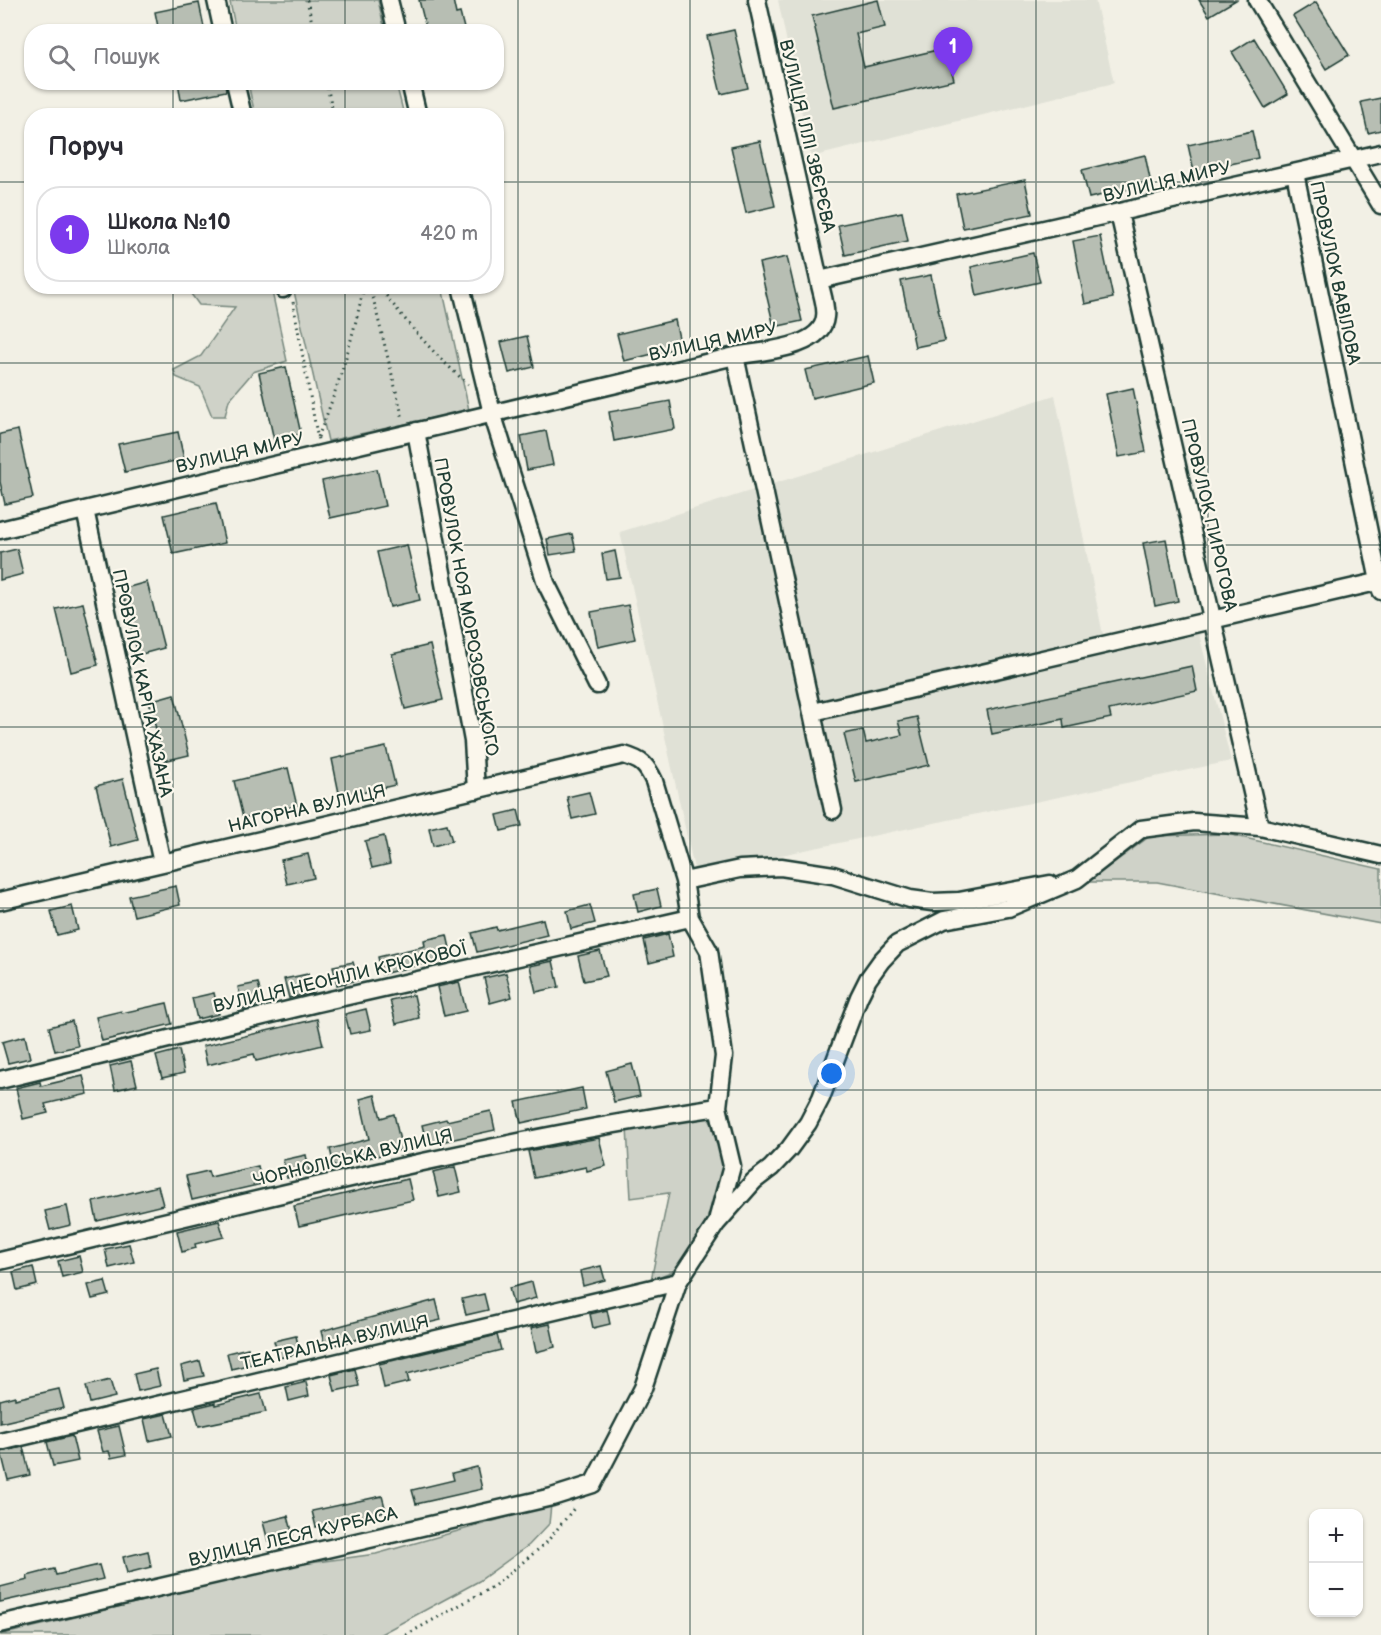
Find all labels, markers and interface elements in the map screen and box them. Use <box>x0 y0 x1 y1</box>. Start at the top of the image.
search box <box>24 24 504 90</box>
pin: 1 <box>934 28 972 77</box>
street label: ВУЛИЦЯ ІЛЛІ ЗВЄРЄВА <box>775 37 839 235</box>
icon: search <box>45 41 78 74</box>
text: Пошук <box>93 44 160 71</box>
text: Поруч <box>48 132 124 163</box>
street label: ВУЛИЦЯ МИРУ <box>1101 157 1233 207</box>
street label: ПРОВУЛОК ВАВІЛОВА <box>1305 179 1365 367</box>
text: Школа №10 <box>107 209 231 236</box>
text: 1 <box>65 222 74 246</box>
text: 420 m <box>420 222 478 246</box>
text: Школа <box>107 236 170 260</box>
street label: ВУЛИЦЯ МИРУ <box>647 318 779 366</box>
street label: ПРОВУЛОК ПИРОГОВА <box>1177 417 1241 613</box>
street label: ВУЛИЦЯ МИРУ <box>174 428 306 478</box>
street label: ПРОВУЛОК НОЯ МОРОЗОВСЬКОГО <box>429 456 503 758</box>
street label: ПРОВУЛОК КАРПА ХАЗАНА <box>108 567 176 799</box>
street label: НАГОРНА ВУЛИЦЯ <box>226 781 388 837</box>
street label: ВУЛИЦЯ НЕОНІЛИ КРЮКОВОЇ <box>211 937 470 1017</box>
your location <box>817 1059 846 1088</box>
street label: ЧОРНОЛІСЬКА ВУЛИЦЯ <box>251 1125 455 1191</box>
street label: ТЕАТРАЛЬНА ВУЛИЦЯ <box>239 1311 431 1375</box>
street label: ВУЛИЦЯ ЛЕСЯ КУРБАСА <box>187 1503 399 1571</box>
map controls <box>1309 1509 1363 1617</box>
button: + <box>1309 1509 1363 1563</box>
button: − <box>1309 1563 1363 1617</box>

